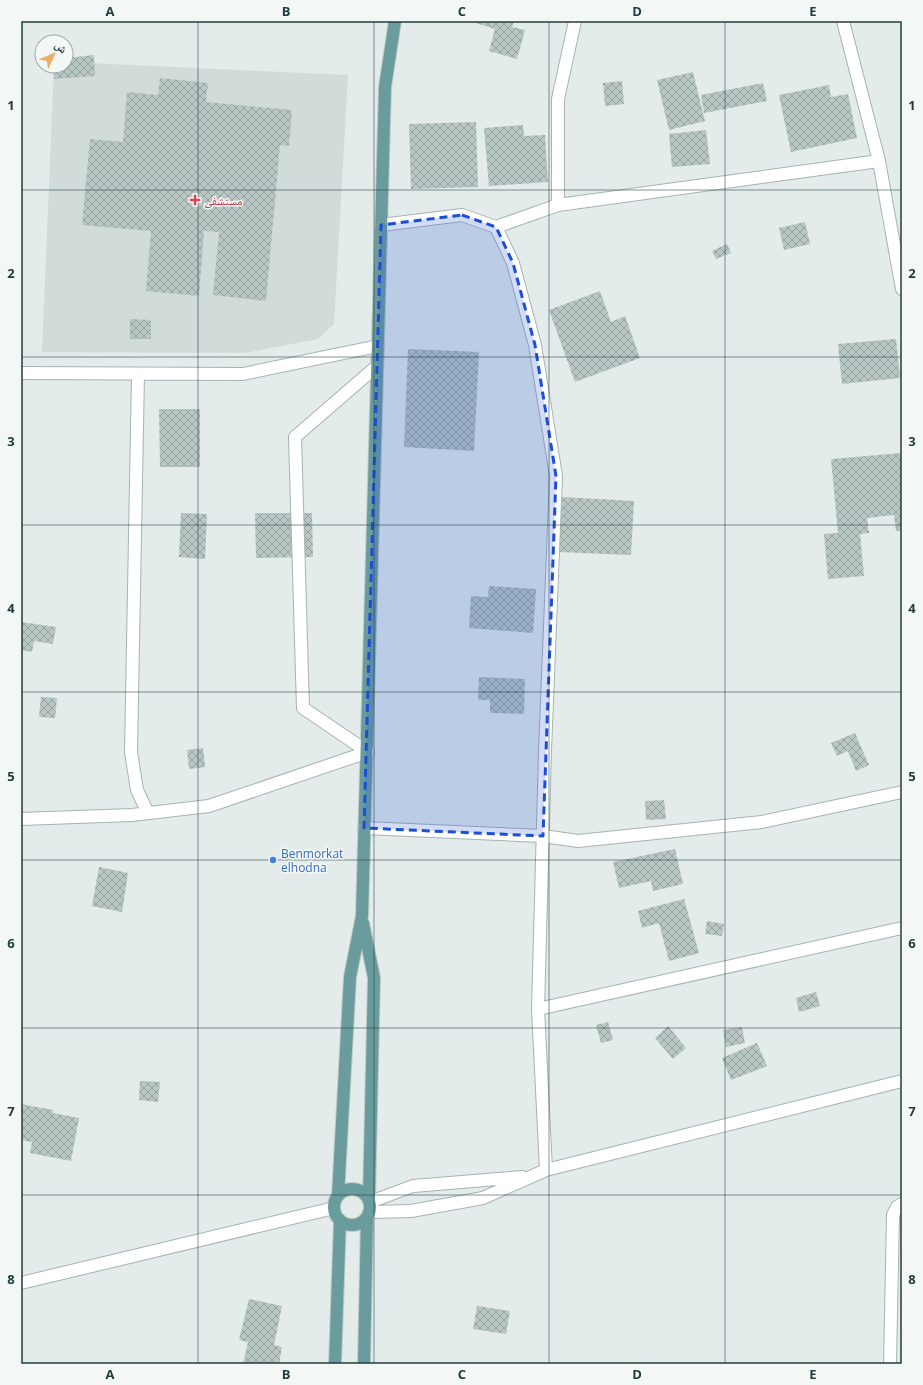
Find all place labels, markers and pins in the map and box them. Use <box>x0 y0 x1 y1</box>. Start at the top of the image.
place label: مستشفى <box>204 192 243 209</box>
marker: مستشفى <box>189 194 201 206</box>
place label: Benmorkat elhodna <box>281 845 343 876</box>
marker: Benmorkat elhodna <box>268 855 278 865</box>

